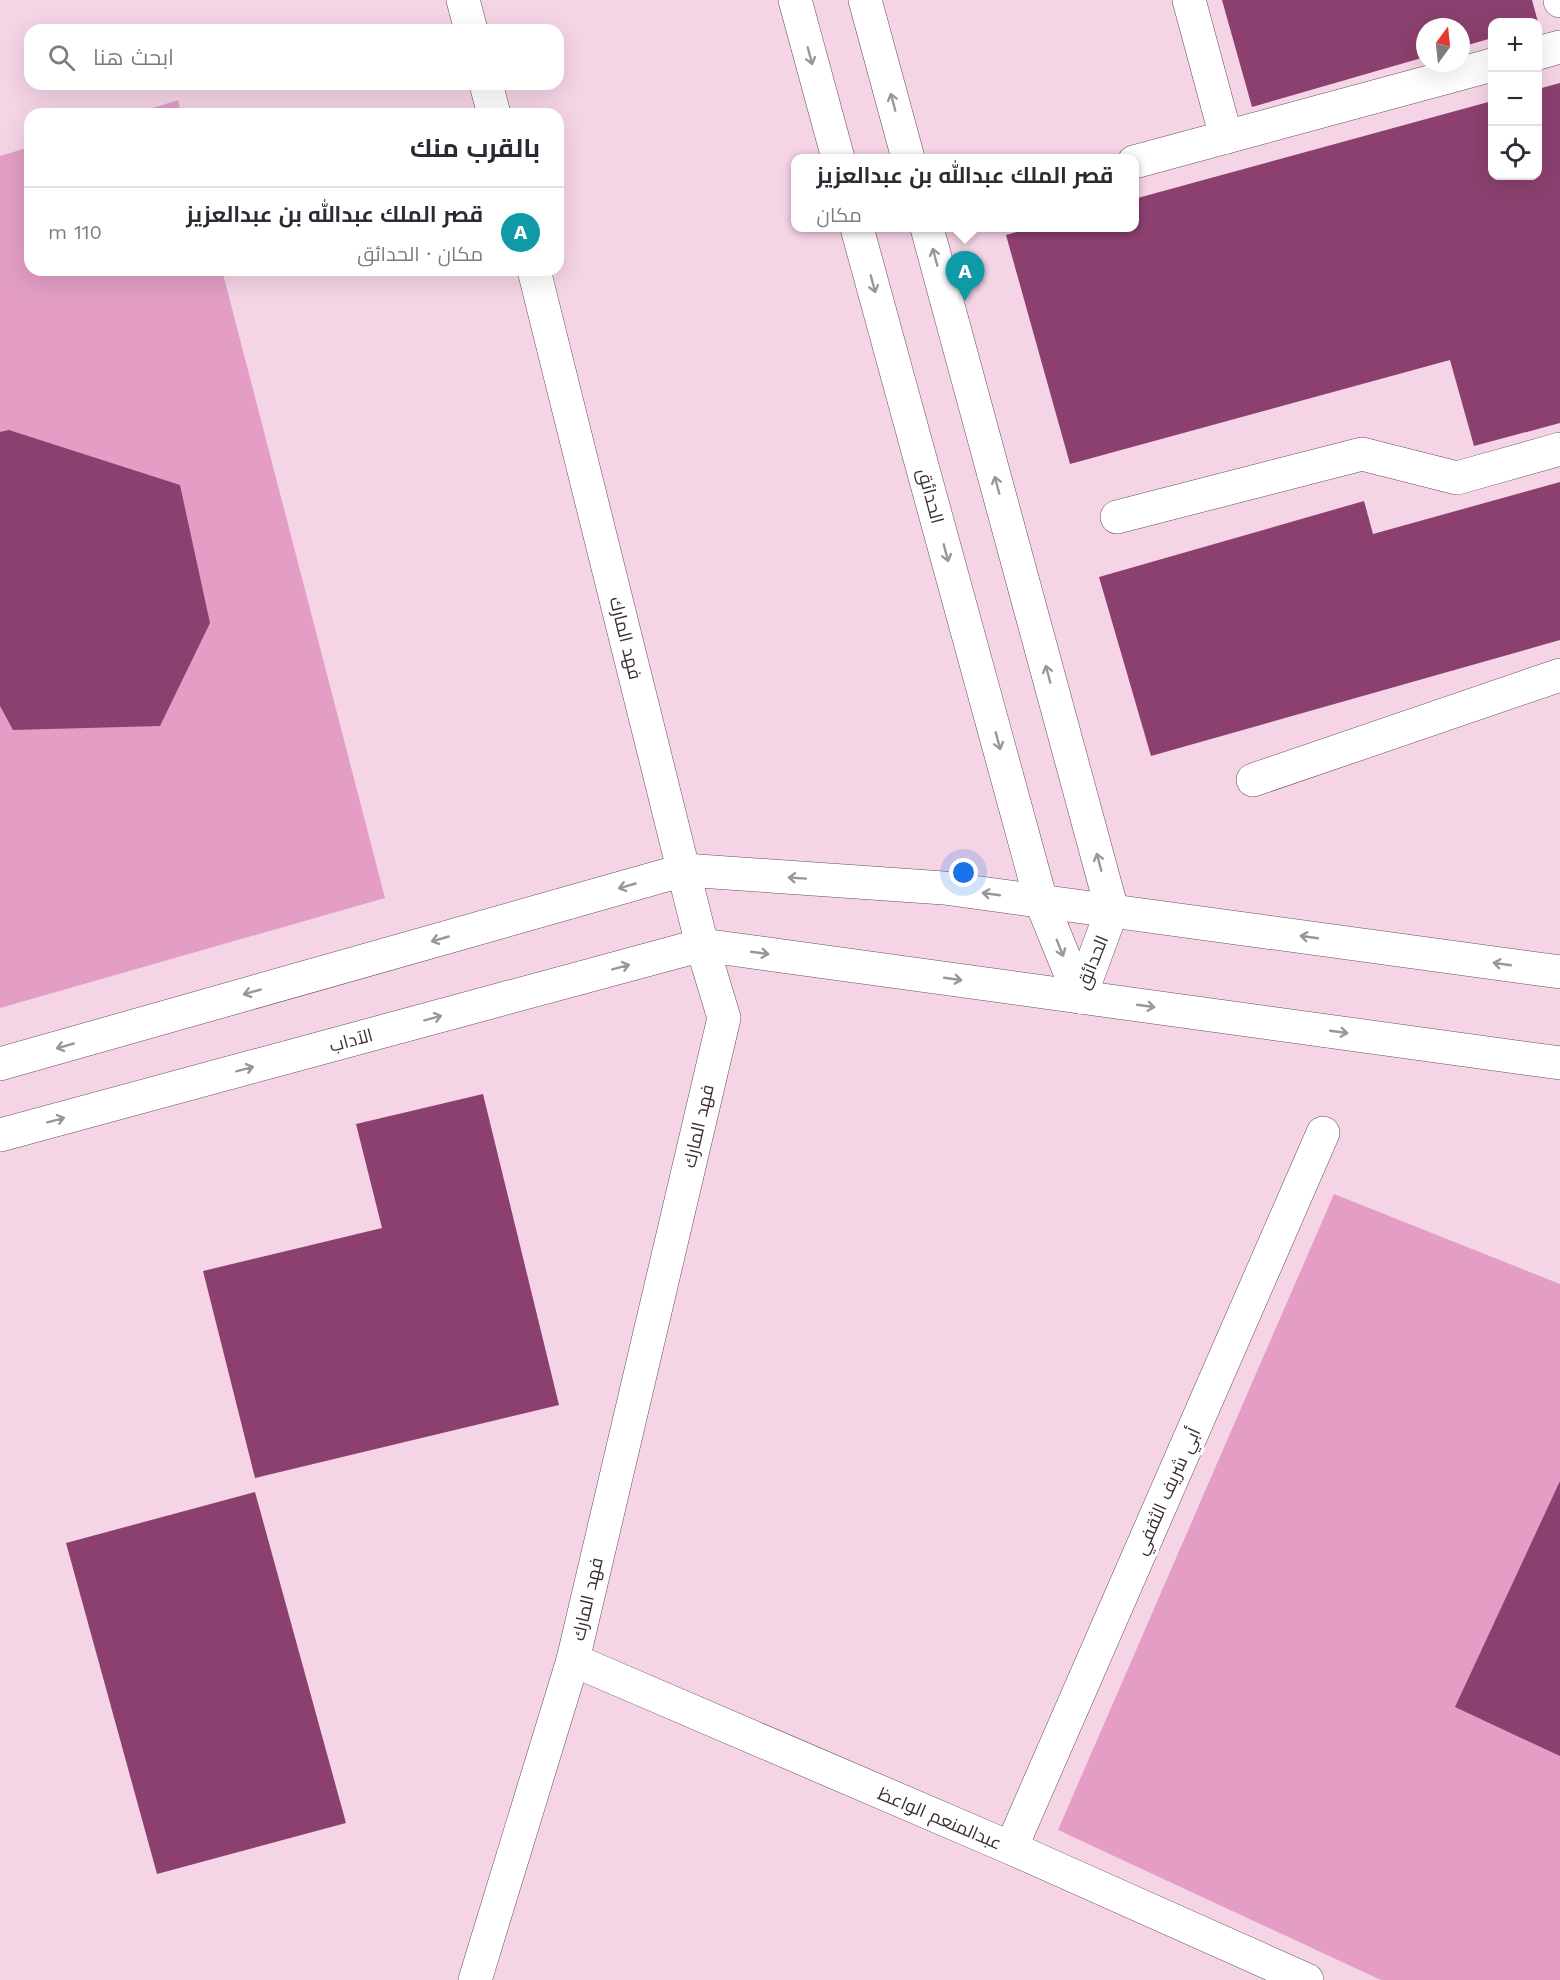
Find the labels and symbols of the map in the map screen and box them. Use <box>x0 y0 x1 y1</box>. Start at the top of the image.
north arrow <box>1416 18 1470 72</box>
one-way arrow <box>805 47 817 66</box>
one-way arrow <box>887 93 898 112</box>
one-way arrow <box>929 247 940 266</box>
pin: A <box>946 252 984 301</box>
one-way arrow <box>867 274 879 293</box>
street label: الحدائق <box>912 466 948 526</box>
one-way arrow <box>991 476 1002 495</box>
one-way arrow <box>941 543 952 562</box>
street label: فهد المارك <box>605 594 646 682</box>
one-way arrow <box>1042 664 1053 683</box>
one-way arrow <box>992 731 1004 750</box>
one-way arrow <box>1093 853 1104 872</box>
your location <box>949 858 978 887</box>
one-way arrow <box>787 872 807 883</box>
one-way arrow <box>618 881 637 892</box>
one-way arrow <box>981 888 1001 899</box>
street label: الحدائق <box>1072 932 1114 993</box>
one-way arrow <box>1299 932 1319 943</box>
one-way arrow <box>431 934 450 945</box>
one-way arrow <box>1055 938 1066 956</box>
one-way arrow <box>749 947 769 958</box>
one-way arrow <box>1493 958 1512 969</box>
one-way arrow <box>611 961 630 972</box>
one-way arrow <box>943 974 962 985</box>
one-way arrow <box>243 987 262 998</box>
one-way arrow <box>1136 1000 1156 1011</box>
one-way arrow <box>423 1012 442 1023</box>
street label: الآداب <box>327 1024 375 1056</box>
one-way arrow <box>1329 1027 1349 1038</box>
one-way arrow <box>56 1040 75 1052</box>
one-way arrow <box>235 1063 254 1074</box>
street label: فهد المارك <box>678 1082 719 1170</box>
one-way arrow <box>47 1114 66 1125</box>
street label: أبي شريف الثقفي <box>1130 1424 1208 1560</box>
street label: فهد المارك <box>567 1555 608 1643</box>
street label: عبدالمنعم الواعظ <box>874 1782 1005 1855</box>

